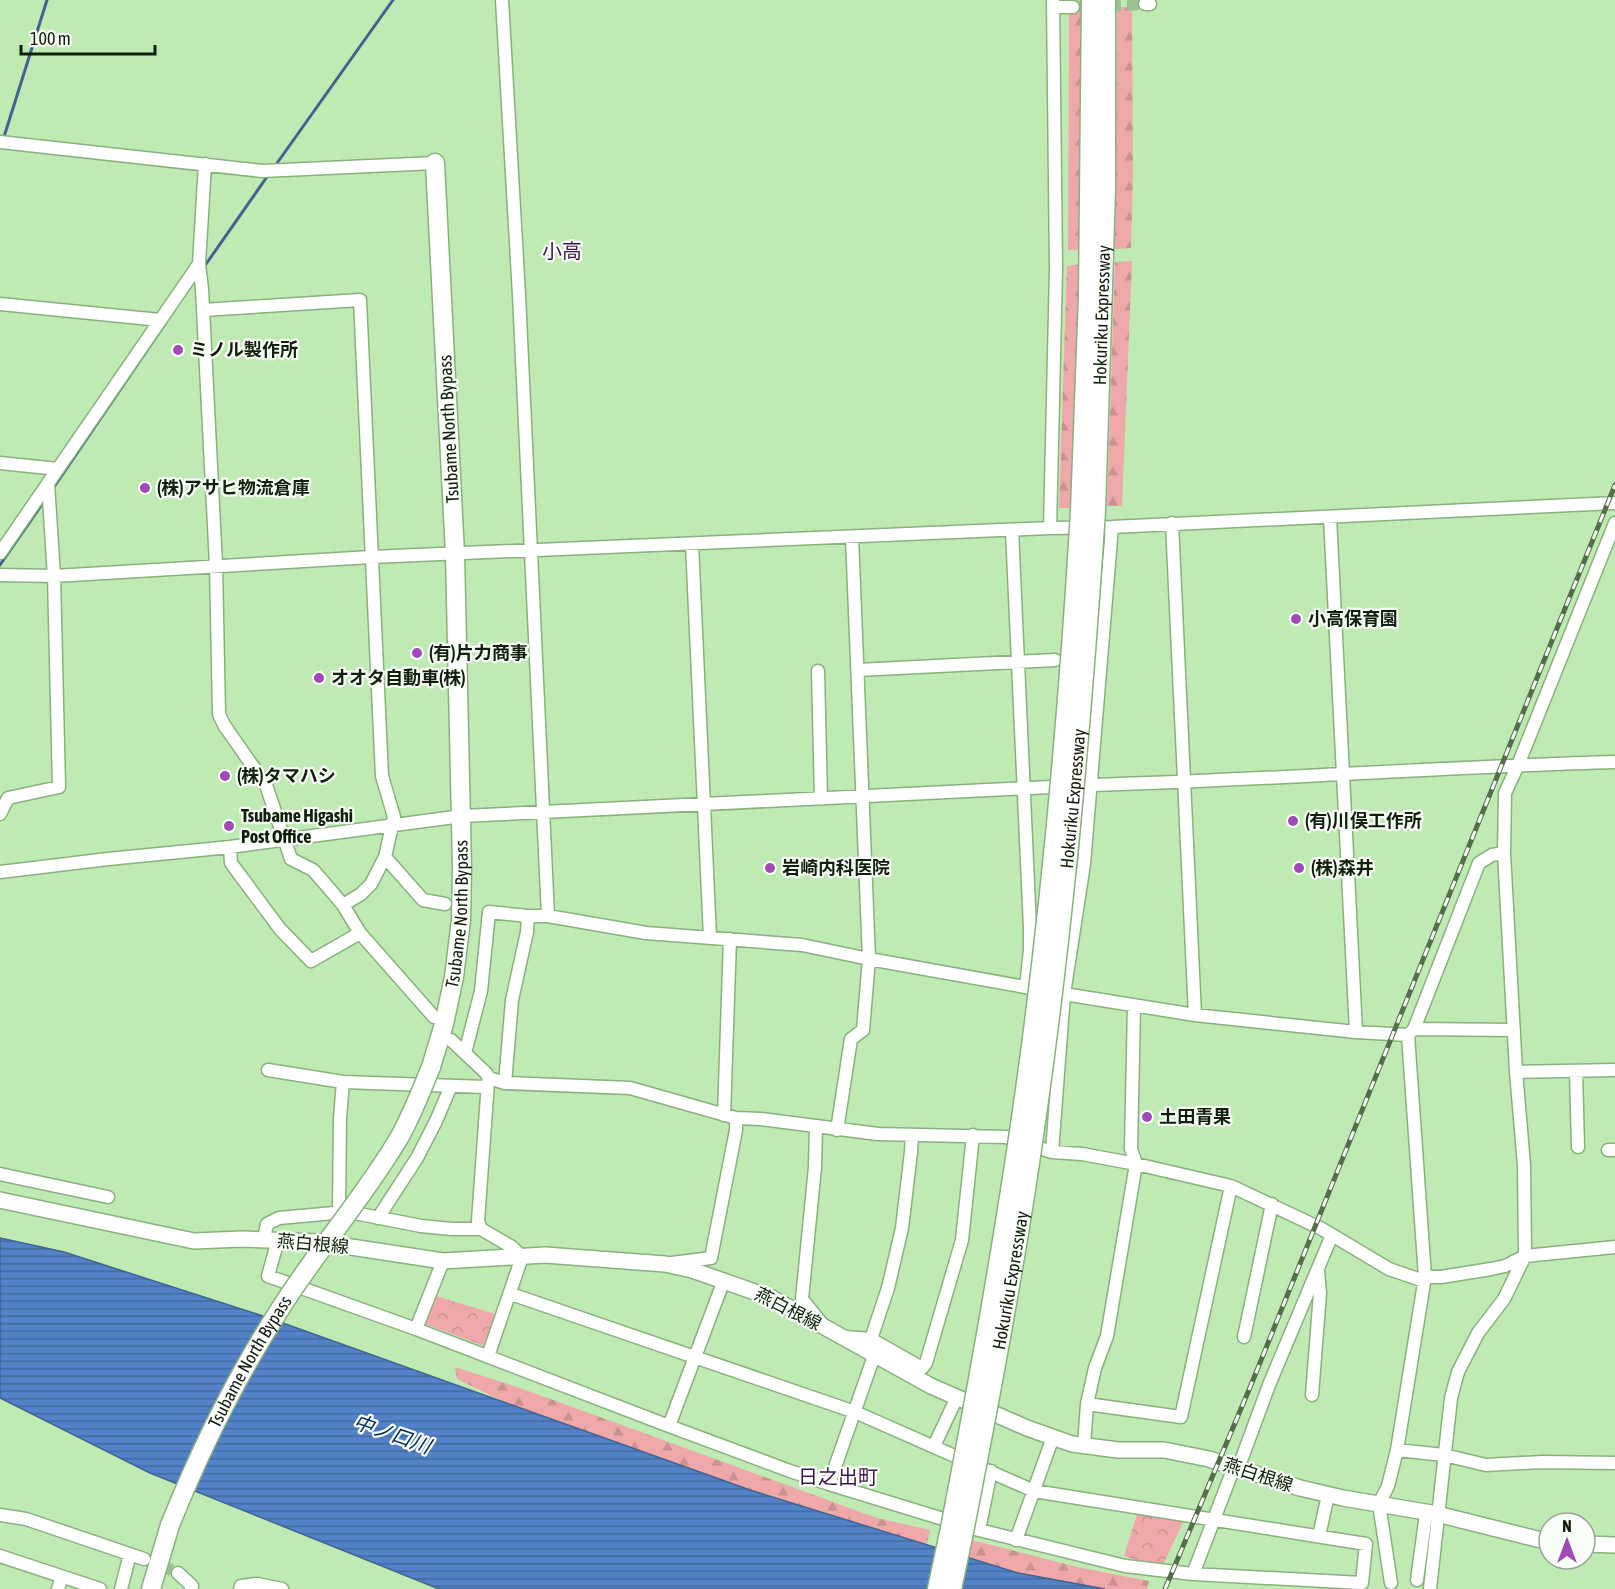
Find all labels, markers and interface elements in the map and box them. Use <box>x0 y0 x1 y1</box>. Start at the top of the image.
scale bar <box>21 18 154 56</box>
text: 100 m <box>30 28 71 49</box>
district label: 小高 <box>542 239 582 262</box>
street label: Hokuriku Expressway <box>1089 245 1114 385</box>
place label: ミノル製作所 <box>190 339 298 360</box>
marker: ミノル製作所 <box>171 343 185 357</box>
street label: Tsubame North Bypass <box>434 354 463 504</box>
place label: (株)アサヒ物流倉庫 <box>157 477 310 498</box>
marker: (株)アサヒ物流倉庫 <box>138 481 152 495</box>
place label: 小高保育園 <box>1308 608 1398 629</box>
marker: 小高保育園 <box>1289 612 1303 626</box>
place label: (有)片力商事 <box>429 642 528 663</box>
marker: (有)片力商事 <box>410 646 424 660</box>
place label: オオタ自動車(株) <box>331 667 466 688</box>
marker: オオタ自動車(株) <box>312 671 326 685</box>
street label: Hokuriku Expressway <box>1056 728 1090 869</box>
place label: (株)タマハシ <box>237 765 336 786</box>
marker: (株)タマハシ <box>218 769 232 783</box>
place label: Tsubame Higashi Post Office <box>241 805 353 847</box>
place label: (有)川俣工作所 <box>1305 810 1422 831</box>
marker: (有)川俣工作所 <box>1286 814 1300 828</box>
marker: Tsubame Higashi Post Office <box>222 819 236 833</box>
street label: Tsubame North Bypass <box>441 840 472 990</box>
place label: 岩崎内科医院 <box>782 857 890 878</box>
place label: (株)森井 <box>1311 857 1374 878</box>
marker: 岩崎内科医院 <box>763 861 777 875</box>
marker: (株)森井 <box>1292 861 1306 875</box>
place label: 土田青果 <box>1159 1106 1231 1127</box>
marker: 土田青果 <box>1140 1110 1154 1124</box>
street label: Hokuriku Expressway <box>988 1210 1032 1351</box>
street label: 燕白根線 <box>276 1230 350 1257</box>
street label: 燕白根線 <box>751 1283 825 1334</box>
street label: Tsubame North Bypass <box>204 1292 296 1431</box>
water label: 中ノ口川 <box>351 1410 436 1458</box>
street label: 燕白根線 <box>1221 1453 1296 1496</box>
district label: 日之出町 <box>798 1465 878 1488</box>
north arrow <box>1537 1511 1597 1571</box>
text: N <box>1562 1517 1572 1535</box>

